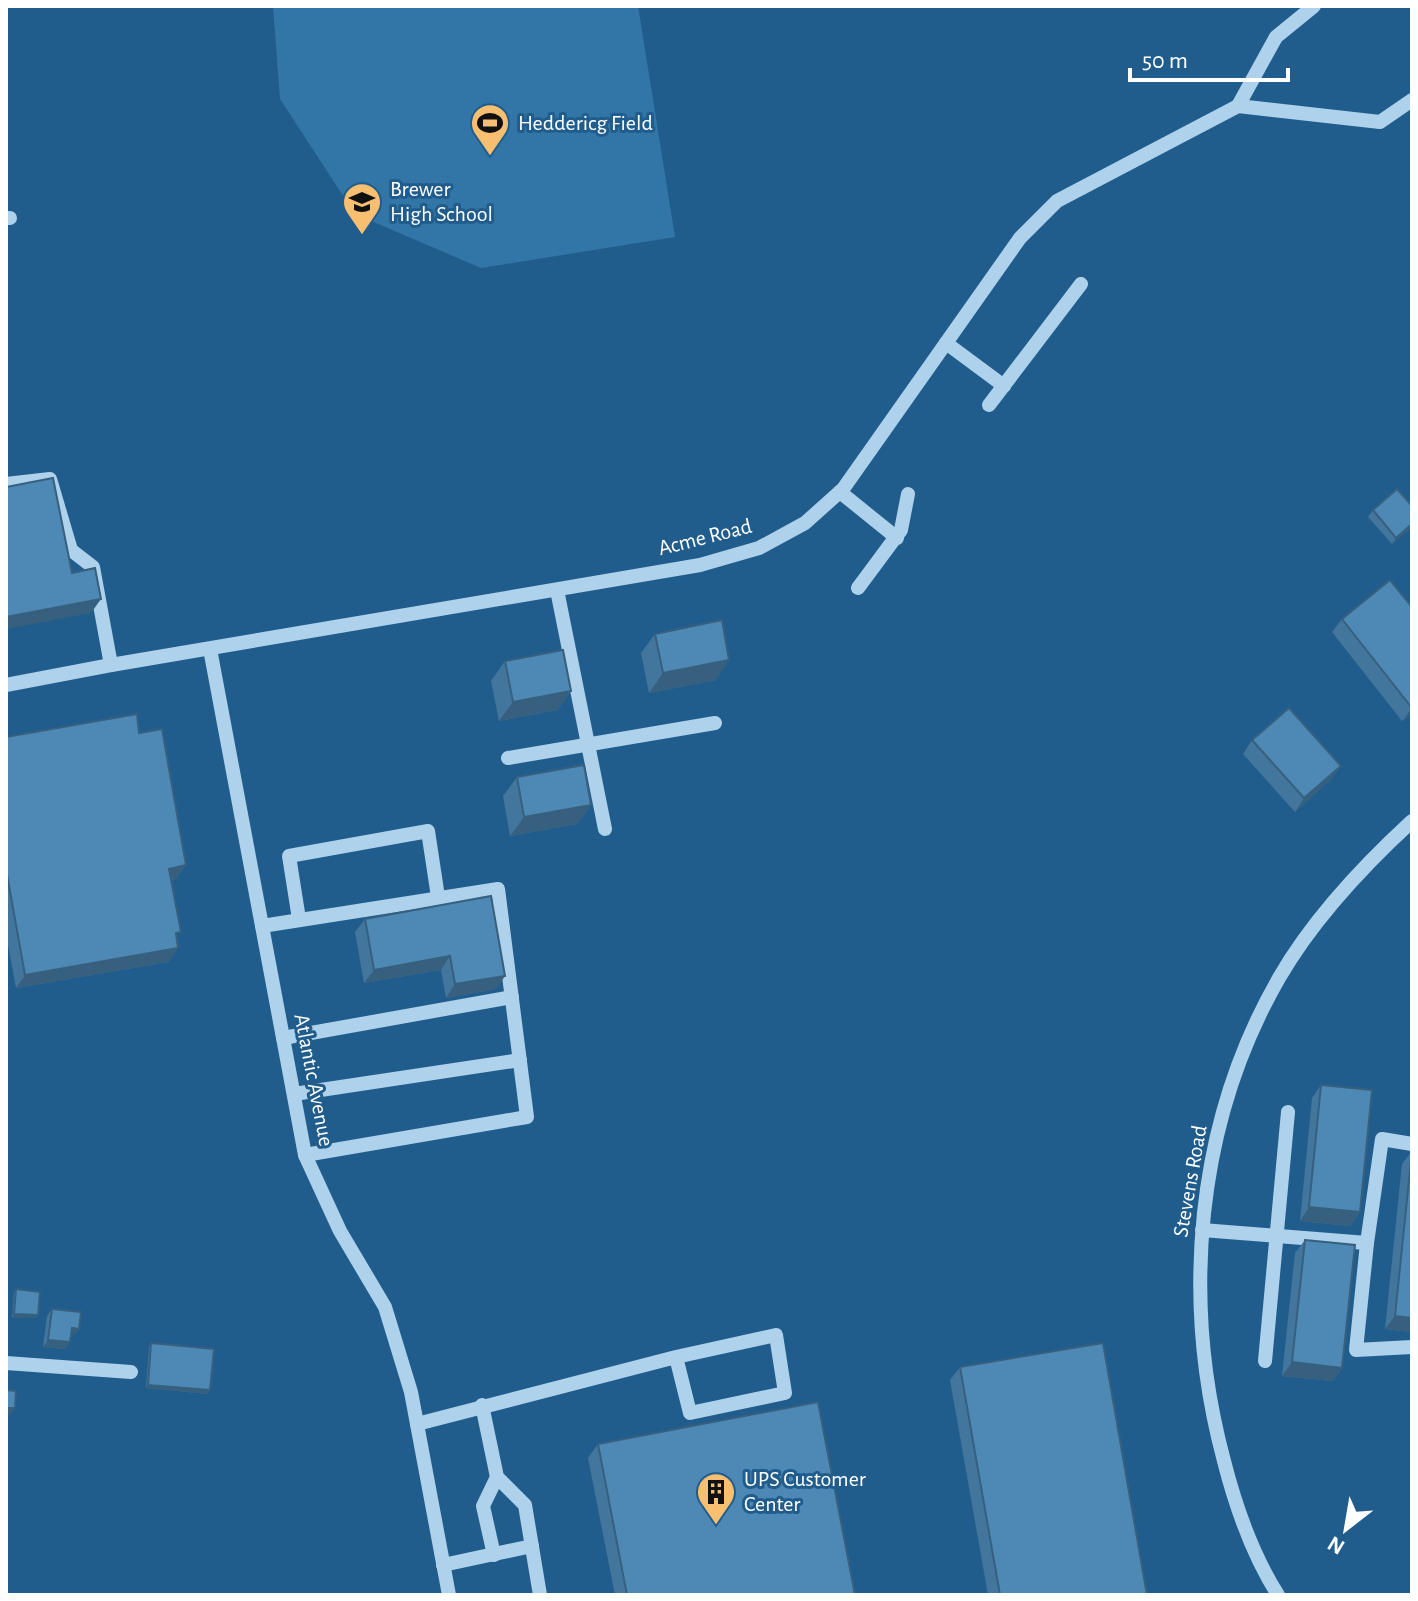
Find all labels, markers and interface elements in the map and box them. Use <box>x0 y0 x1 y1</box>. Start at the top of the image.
scale bar <box>1130 32 1288 82</box>
text: 50 m <box>1142 49 1188 73</box>
sports icon: Heddericg Field <box>469 102 511 157</box>
place label: Heddericg Field <box>518 112 653 134</box>
place label: Brewer High School <box>390 178 493 225</box>
school or university icon: Brewer High School <box>341 181 383 236</box>
street label: Acme Road <box>656 515 754 559</box>
street label: Atlantic Avenue <box>290 1012 338 1148</box>
street label: Stevens Road <box>1169 1123 1211 1239</box>
place label: UPS Customer Center <box>744 1468 866 1515</box>
building icon: UPS Customer Center <box>695 1471 737 1526</box>
north arrow <box>1306 1489 1386 1569</box>
text: N <box>1324 1532 1348 1559</box>

